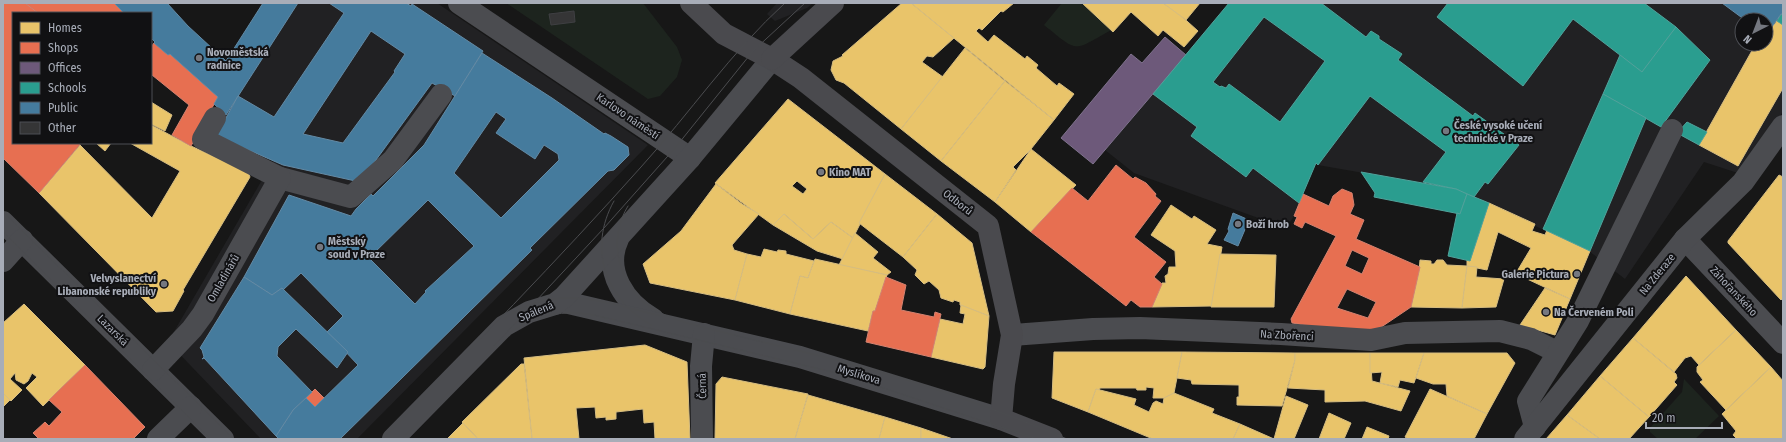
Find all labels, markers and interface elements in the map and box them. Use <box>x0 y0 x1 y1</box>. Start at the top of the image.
legend <box>12 12 152 144</box>
north arrow <box>1734 12 1774 52</box>
text: Homes <box>48 21 82 35</box>
text: N <box>1741 32 1754 46</box>
text: Shops <box>48 41 78 55</box>
place label: Novoměstská radnice <box>207 46 269 72</box>
marker: Novoměstská radnice <box>194 53 204 63</box>
text: Offices <box>48 61 81 75</box>
text: Schools <box>48 81 86 95</box>
street label: Karlovo náměstí <box>594 91 662 142</box>
text: Public <box>48 101 78 115</box>
place label: České vysoké učení technické v Praze <box>1454 118 1542 145</box>
text: Other <box>48 121 77 135</box>
marker: České vysoké učení technické v Praze <box>1441 126 1451 136</box>
place label: Kino MAT <box>829 166 872 179</box>
marker: Kino MAT <box>816 167 826 177</box>
street label: Odborů <box>940 187 975 218</box>
place label: Boží hrob <box>1246 218 1289 231</box>
marker: Boží hrob <box>1233 219 1243 229</box>
place label: Městský soud v Praze <box>328 235 386 261</box>
marker: Městský soud v Praze <box>315 242 325 252</box>
street label: Na Zderaze <box>1637 251 1678 298</box>
street label: Omladinářů <box>205 252 242 304</box>
street label: Záhořanského <box>1707 264 1760 319</box>
place label: Galerie Pictura <box>1502 268 1570 281</box>
marker: Galerie Pictura <box>1572 269 1582 279</box>
place label: Velvyslanectví Libanonské republiky <box>58 272 157 298</box>
marker: Velvyslanectví Libanonské republiky <box>159 279 169 289</box>
street label: Spálená <box>517 299 555 324</box>
place label: Na Červeném Poli <box>1554 305 1634 319</box>
marker: Na Červeném Poli <box>1541 307 1551 317</box>
street label: Lazarská <box>94 312 131 349</box>
street label: Na Zbořenci <box>1260 328 1314 343</box>
street label: Myslíkova <box>836 362 882 387</box>
street label: Černá <box>695 373 709 399</box>
scale bar <box>1646 404 1722 430</box>
text: 20 m <box>1652 411 1676 425</box>

